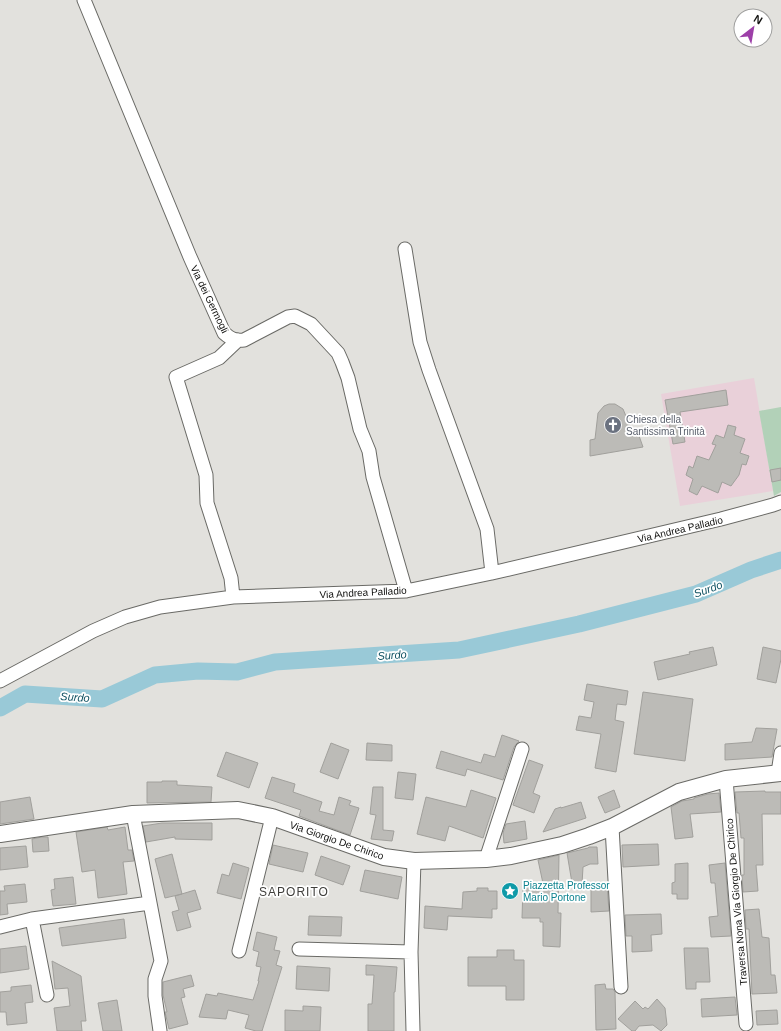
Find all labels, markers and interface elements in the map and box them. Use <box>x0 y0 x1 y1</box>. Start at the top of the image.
north arrow <box>733 8 773 48</box>
text: N <box>752 12 765 27</box>
street label: Via dei Germogli <box>188 264 231 335</box>
place label: Chiesa della Santissima Trinità <box>626 414 705 437</box>
church icon: Chiesa della Santissima Trinità <box>603 415 623 435</box>
street label: Via Andrea Palladio <box>636 514 724 545</box>
water label: Surdo <box>692 578 724 600</box>
street label: Via Andrea Palladio <box>319 585 407 600</box>
water label: Surdo <box>377 648 407 662</box>
water label: Surdo <box>60 690 90 704</box>
street label: Traversa Nona Via Giorgio De Chirico <box>724 818 749 986</box>
street label: Via Giorgio De Chirico <box>288 819 386 862</box>
place label: Piazzetta Professor Mario Portone <box>523 880 610 903</box>
place icon: Piazzetta Professor Mario Portone <box>500 881 520 901</box>
district label: SAPORITO <box>259 885 329 899</box>

